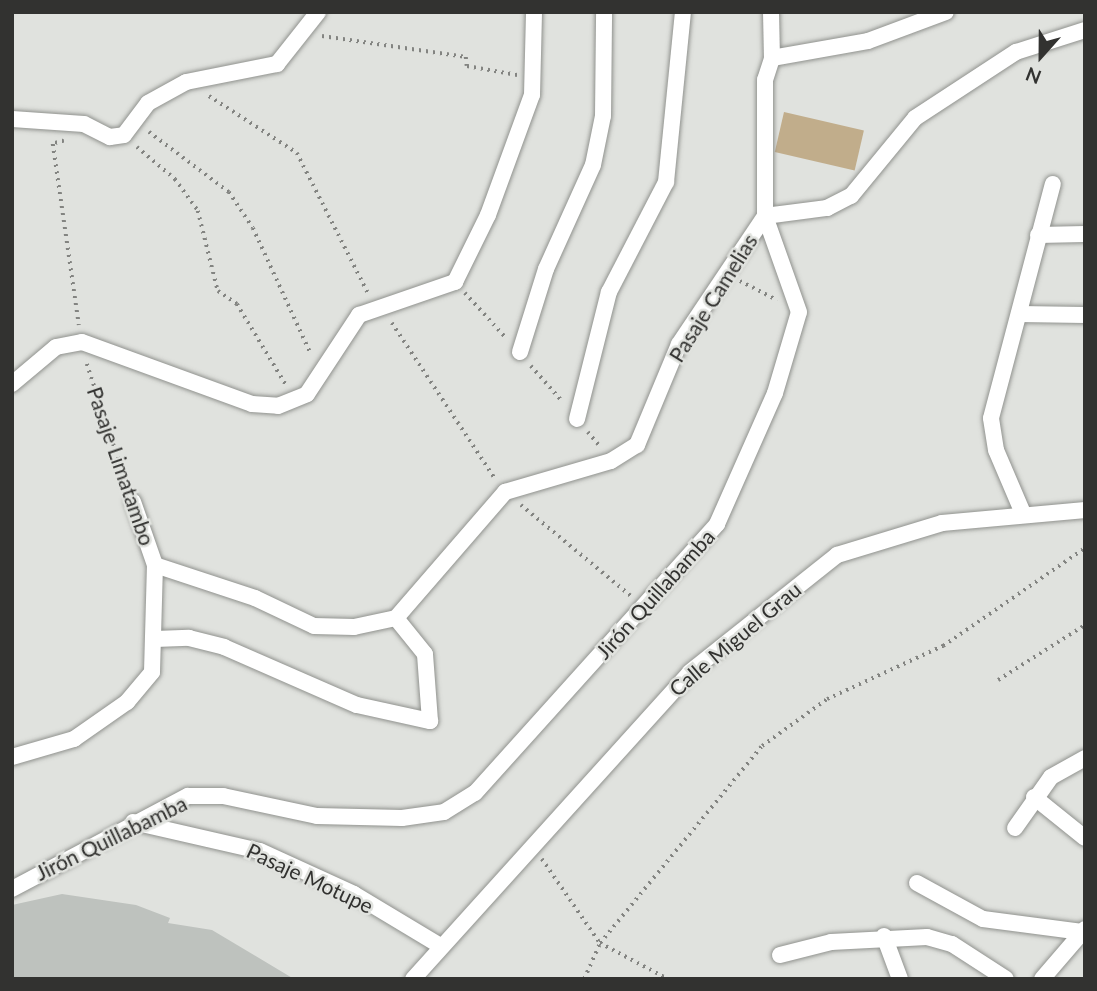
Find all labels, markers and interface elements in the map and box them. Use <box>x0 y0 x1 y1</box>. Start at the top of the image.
north arrow <box>1006 21 1076 91</box>
text: N <box>1022 63 1044 89</box>
street label: Pasaje Camelias <box>664 229 762 367</box>
street label: Pasaje Limatambo <box>82 383 160 549</box>
street label: Jirón Quillabamba <box>590 524 720 664</box>
street label: Calle Miguel Grau <box>664 577 806 701</box>
street label: Jirón Quillabamba <box>31 790 191 886</box>
street label: Pasaje Motupe <box>243 838 377 918</box>

